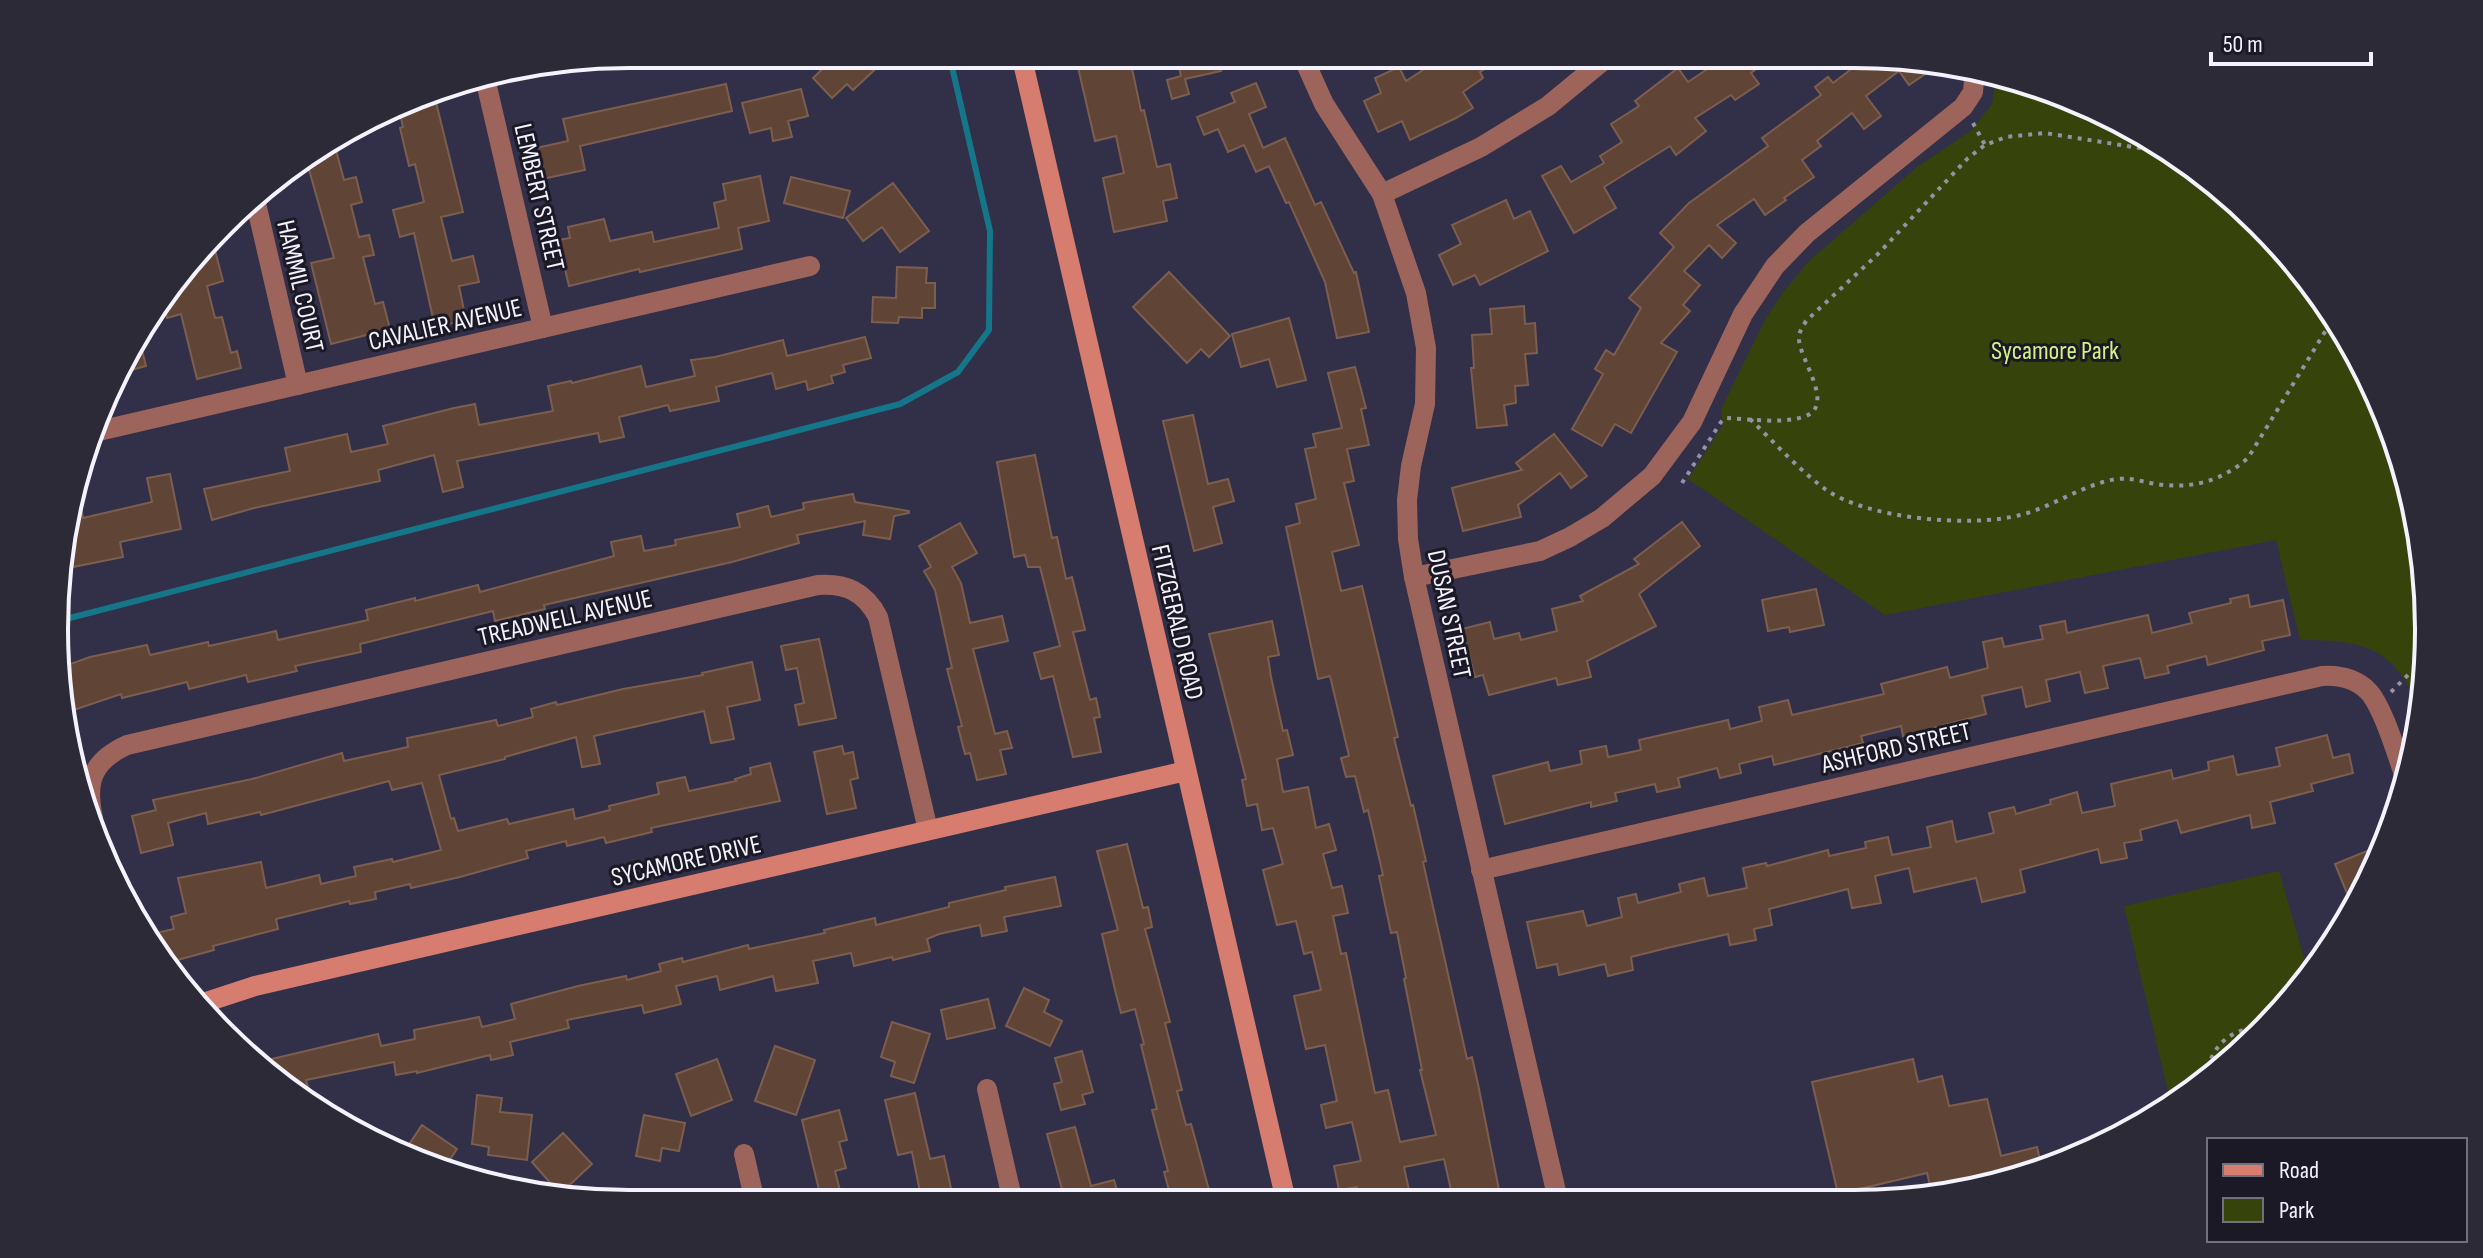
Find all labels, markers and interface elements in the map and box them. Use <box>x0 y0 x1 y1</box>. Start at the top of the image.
scale bar <box>2211 16 2371 66</box>
text: 50 m <box>2223 30 2263 59</box>
street label: LEMBERT STREET <box>507 121 571 274</box>
street label: HAMMIL COURT <box>269 217 330 355</box>
street label: CAVALIER AVENUE <box>366 293 525 358</box>
park label: Sycamore Park <box>1991 336 2119 367</box>
street label: FITZGERALD ROAD <box>1144 542 1209 703</box>
street label: DUSAN STREET <box>1420 547 1477 682</box>
street label: TREADWELL AVENUE <box>475 583 655 654</box>
street label: ASHFORD STREET <box>1818 716 1974 781</box>
street label: SYCAMORE DRIVE <box>608 829 764 894</box>
legend <box>2207 1138 2467 1242</box>
text: Road <box>2279 1156 2319 1185</box>
text: Park <box>2279 1196 2314 1225</box>

